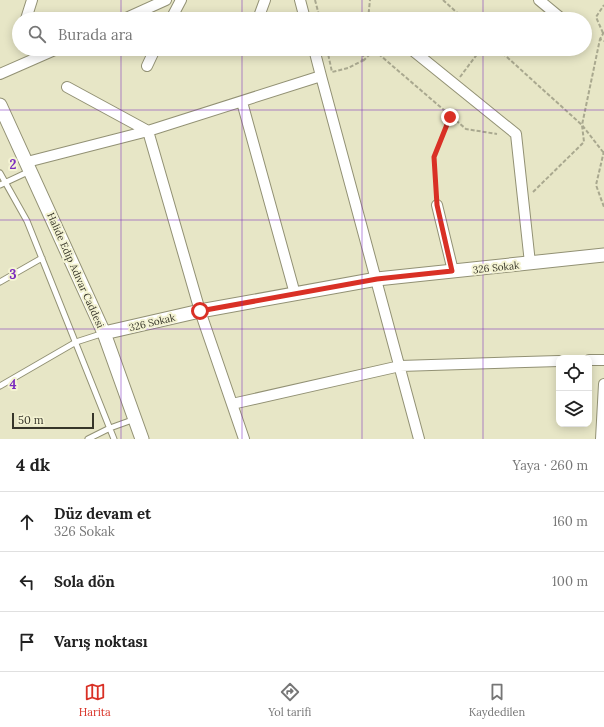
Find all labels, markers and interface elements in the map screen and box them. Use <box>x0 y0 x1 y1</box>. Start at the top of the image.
search box <box>12 12 592 56</box>
icon: search <box>26 23 48 45</box>
text: Burada ara <box>58 25 133 44</box>
route end <box>441 108 459 126</box>
text: 2 <box>10 156 17 173</box>
street label: Halide Edip Adıvar Caddesi <box>44 210 107 330</box>
street label: 326 Sokak <box>472 259 521 276</box>
text: 3 <box>9 266 17 283</box>
route start <box>191 302 209 320</box>
street label: 326 Sokak <box>128 311 177 334</box>
map controls <box>556 355 592 427</box>
button: locate <box>556 355 592 391</box>
text: 4 <box>9 376 17 393</box>
button: layers <box>556 391 592 427</box>
scale bar <box>12 411 94 430</box>
text: 50 m <box>18 413 44 427</box>
text: 4 dk <box>16 454 50 476</box>
text: Yaya · 260 m <box>513 457 588 474</box>
text: Düz devam et <box>54 504 151 523</box>
icon: ahead <box>16 511 38 533</box>
text: 160 m <box>553 513 588 530</box>
text: 326 Sokak <box>54 523 115 540</box>
icon: left <box>16 571 38 593</box>
text: Sola dön <box>54 572 115 591</box>
text: 100 m <box>552 573 588 590</box>
icon: arrive <box>16 631 38 653</box>
text: Varış noktası <box>54 632 148 651</box>
tab: Harita <box>79 681 111 719</box>
tab: Yol tarifi <box>268 681 311 719</box>
tab: Kaydedilen <box>469 681 525 719</box>

